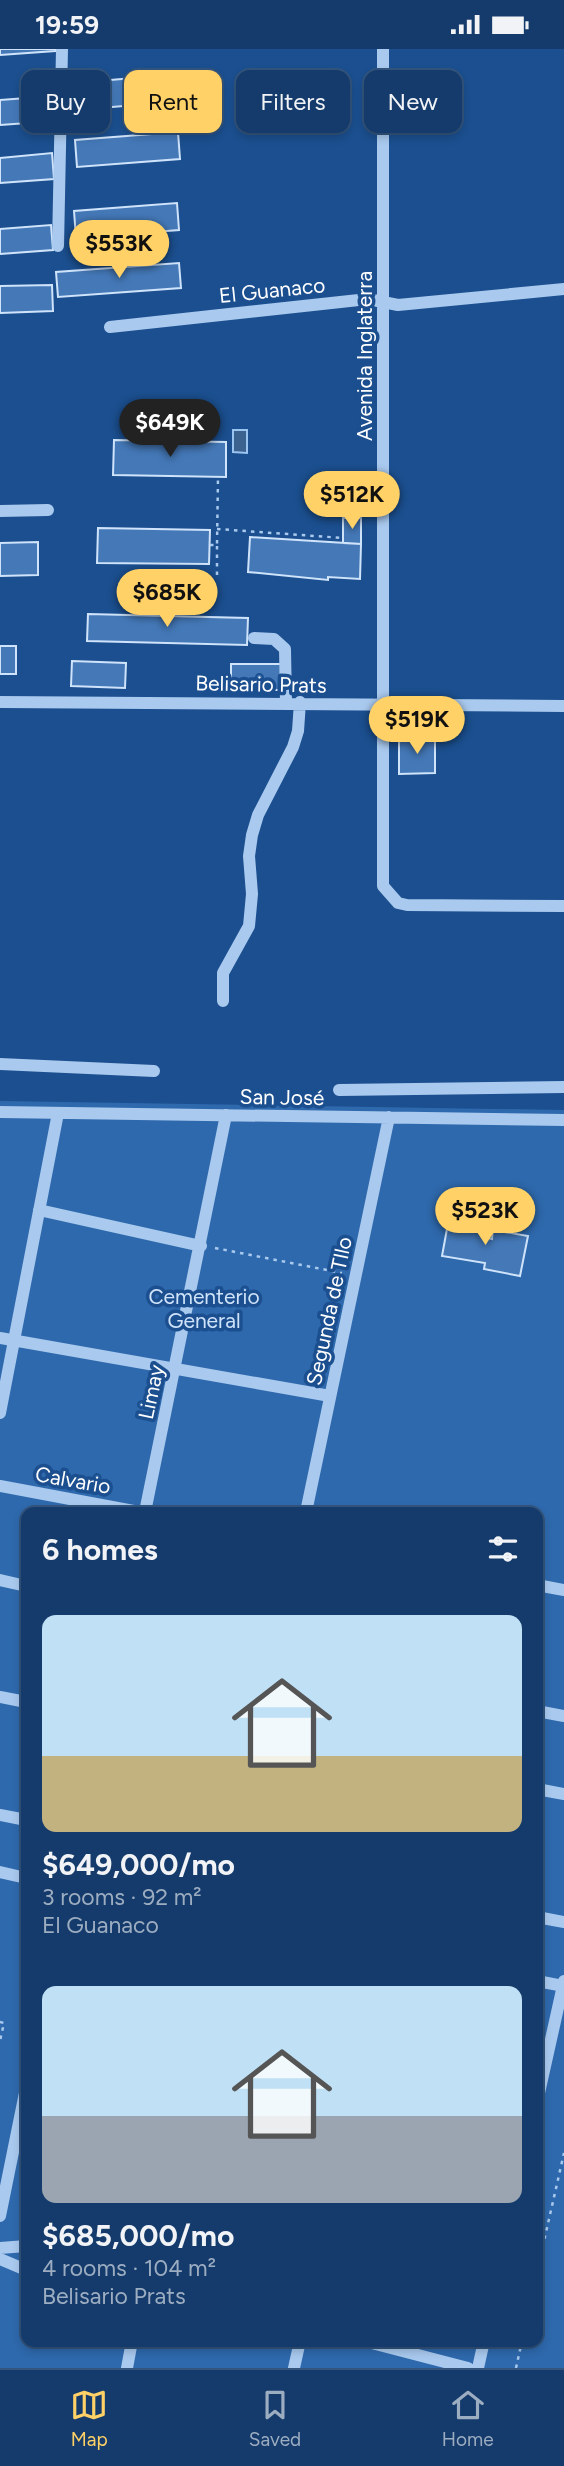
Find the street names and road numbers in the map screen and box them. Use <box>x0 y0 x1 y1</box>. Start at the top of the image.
street label: Avenida Inglaterra <box>352 271 377 441</box>
street label: El Guanaco <box>218 272 326 308</box>
street label: Belisario Prats <box>195 670 327 698</box>
street label: San José <box>239 1084 325 1110</box>
street label: Segunda de TIlo <box>301 1234 357 1388</box>
street label: Limay <box>133 1362 169 1422</box>
street label: Calvario <box>33 1461 113 1499</box>

